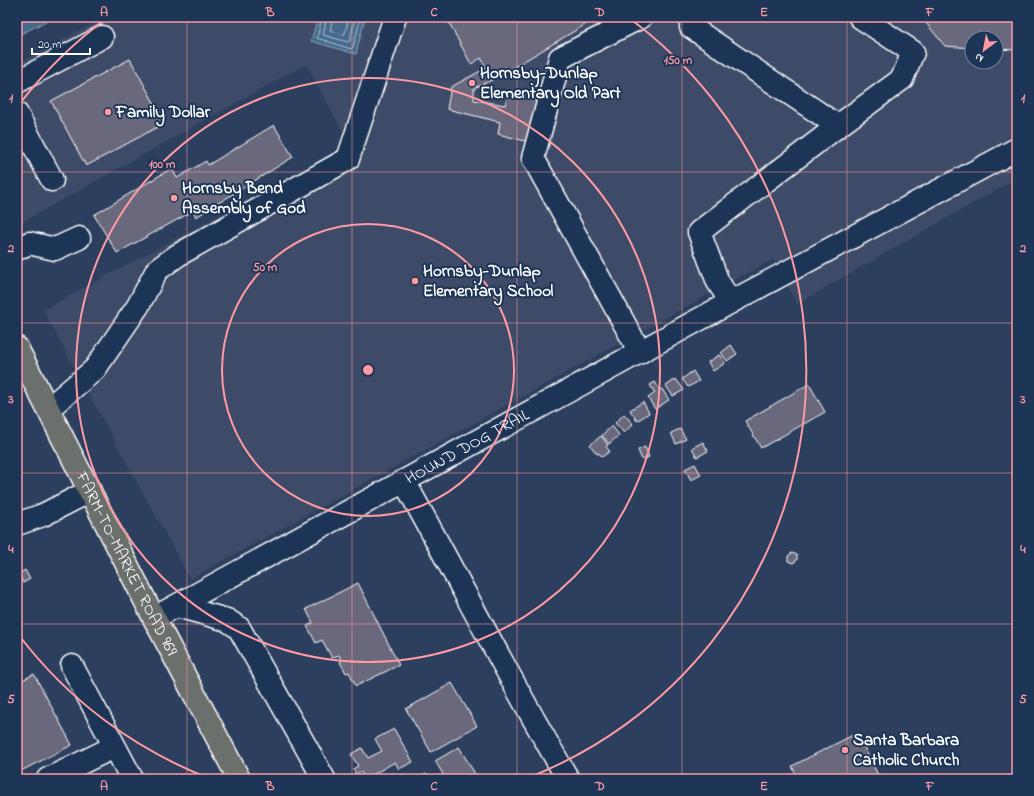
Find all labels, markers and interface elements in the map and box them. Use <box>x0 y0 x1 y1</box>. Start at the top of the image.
text: A <box>100 3 108 22</box>
text: B <box>265 3 275 22</box>
text: C <box>430 3 438 22</box>
text: D <box>594 3 605 22</box>
text: E <box>760 3 768 22</box>
text: F <box>925 3 935 22</box>
scale bar <box>32 30 90 56</box>
north arrow <box>964 30 1004 70</box>
text: 20 m <box>38 36 61 54</box>
text: N <box>972 49 987 66</box>
text: 150 m <box>664 52 693 70</box>
place label: Hornsby-Dunlap Elementary Old Part <box>480 61 621 108</box>
marker: Hornsby-Dunlap Elementary Old Part <box>467 78 477 88</box>
text: 1 <box>9 89 14 108</box>
text: 1 <box>1021 89 1026 108</box>
place label: Family Dollar <box>115 100 211 127</box>
marker: Family Dollar <box>103 107 113 117</box>
text: 100 m <box>149 156 176 174</box>
place label: Hornsby Bend Assembly of God <box>182 176 306 223</box>
marker: Hornsby Bend Assembly of God <box>169 193 179 203</box>
text: 2 <box>7 239 15 258</box>
text: 2 <box>1019 239 1027 258</box>
text: 50 m <box>253 259 278 277</box>
place label: Hornsby-Dunlap Elementary School <box>423 259 554 306</box>
marker: Hornsby-Dunlap Elementary School <box>410 276 420 286</box>
centre of rings <box>361 363 375 377</box>
text: 3 <box>7 390 14 409</box>
text: 3 <box>1019 390 1026 409</box>
street label: HOUND DOG TRAIL <box>400 402 534 491</box>
street label: FARM-TO-MARKET ROAD 969 <box>69 467 184 660</box>
text: 4 <box>7 540 14 559</box>
text: 4 <box>1019 540 1026 559</box>
text: 5 <box>7 690 15 709</box>
text: 5 <box>1019 690 1027 709</box>
place label: Santa Barbara Catholic Church <box>853 728 959 773</box>
marker: Santa Barbara Catholic Church <box>840 745 850 755</box>
text: A <box>100 777 108 796</box>
text: B <box>265 777 275 796</box>
text: C <box>430 777 438 796</box>
text: D <box>594 777 605 796</box>
text: E <box>760 777 768 796</box>
text: F <box>925 777 935 796</box>

